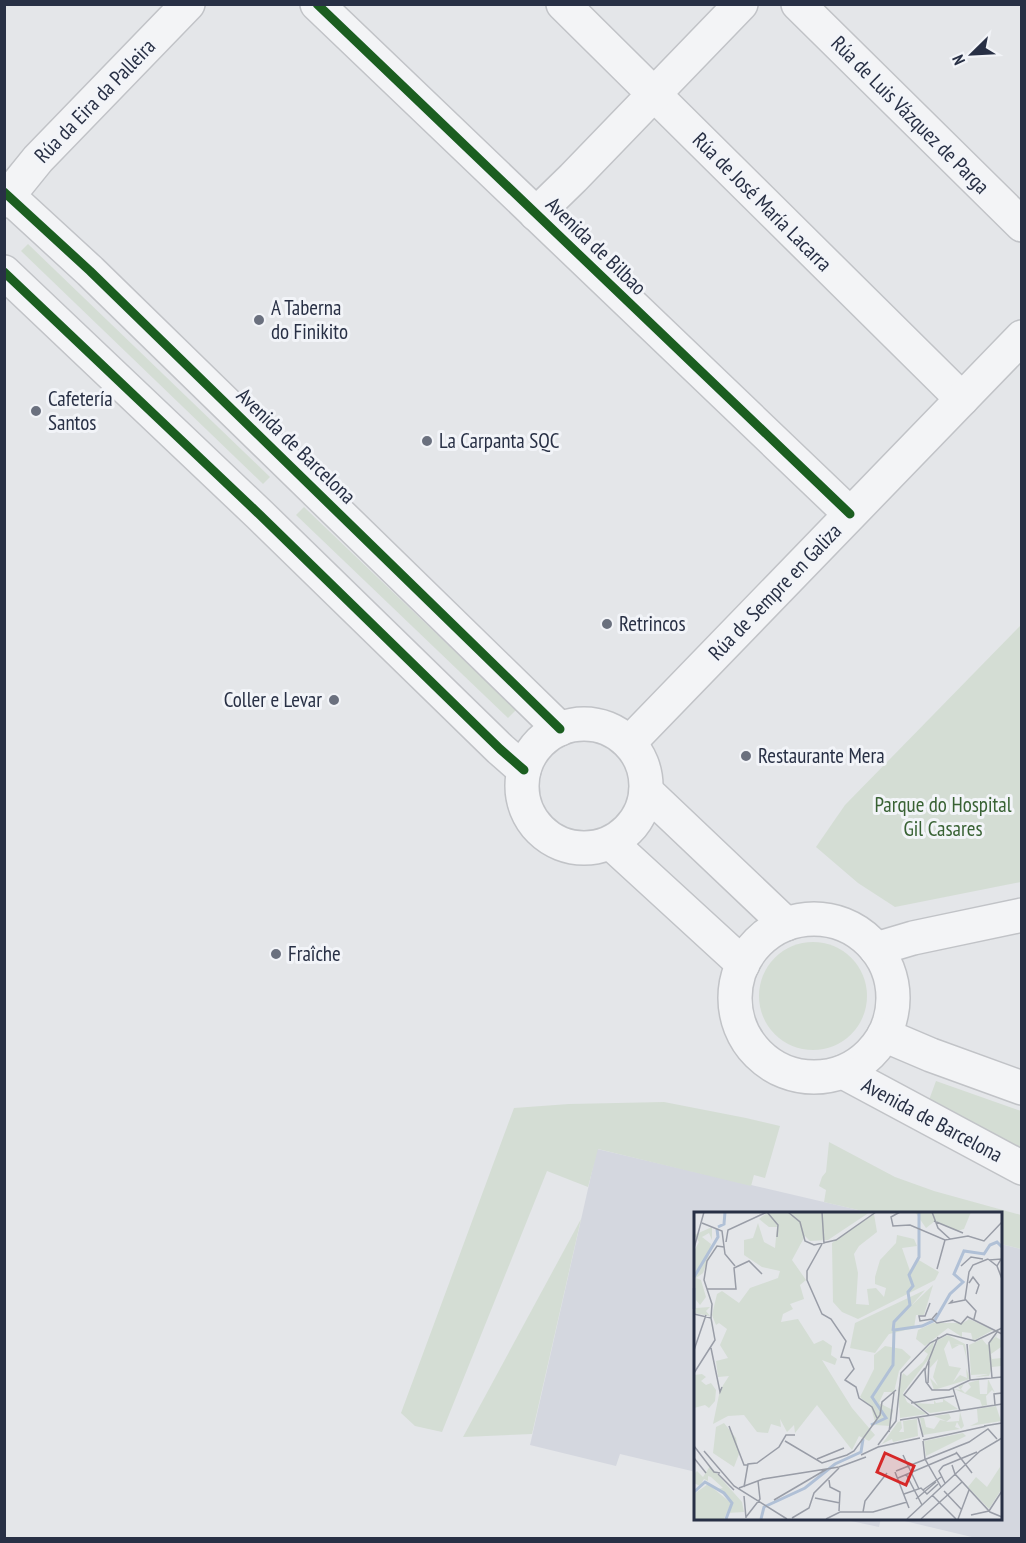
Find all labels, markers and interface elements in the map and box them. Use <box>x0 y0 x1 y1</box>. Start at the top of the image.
north arrow <box>942 24 1002 84</box>
street label: Rúa de Luis Vázquez de Parga <box>826 30 995 199</box>
street label: Rúa da Eira da Palleira <box>28 33 161 169</box>
text: N <box>947 52 969 68</box>
street label: Rúa de José María Lacarra <box>687 126 838 277</box>
street label: Avenida de Bilbao <box>540 191 652 300</box>
place label: A Taberna do Finikito <box>271 294 348 345</box>
marker: A Taberna do Finikito <box>252 313 266 327</box>
street label: Avenida de Barcelona <box>231 382 362 509</box>
place label: Cafetería Santos <box>48 385 113 436</box>
marker: Cafetería Santos <box>29 404 43 418</box>
place label: La Carpanta SQC <box>439 427 560 454</box>
marker: La Carpanta SQC <box>420 434 434 448</box>
street label: Rúa de Sempre en Galiza <box>702 517 847 666</box>
place label: Retrincos <box>619 610 686 637</box>
marker: Retrincos <box>600 617 614 631</box>
place label: Coller e Levar <box>224 686 322 713</box>
marker: Coller e Levar <box>327 693 341 707</box>
place label: Restaurante Mera <box>758 742 885 769</box>
marker: Restaurante Mera <box>739 749 753 763</box>
park label: Parque do Hospital Gil Casares <box>874 791 1012 842</box>
place label: Fraîche <box>288 940 341 967</box>
marker: Fraîche <box>269 947 283 961</box>
street label: Avenida de Barcelona <box>857 1071 1007 1168</box>
inset map <box>694 1212 1002 1519</box>

